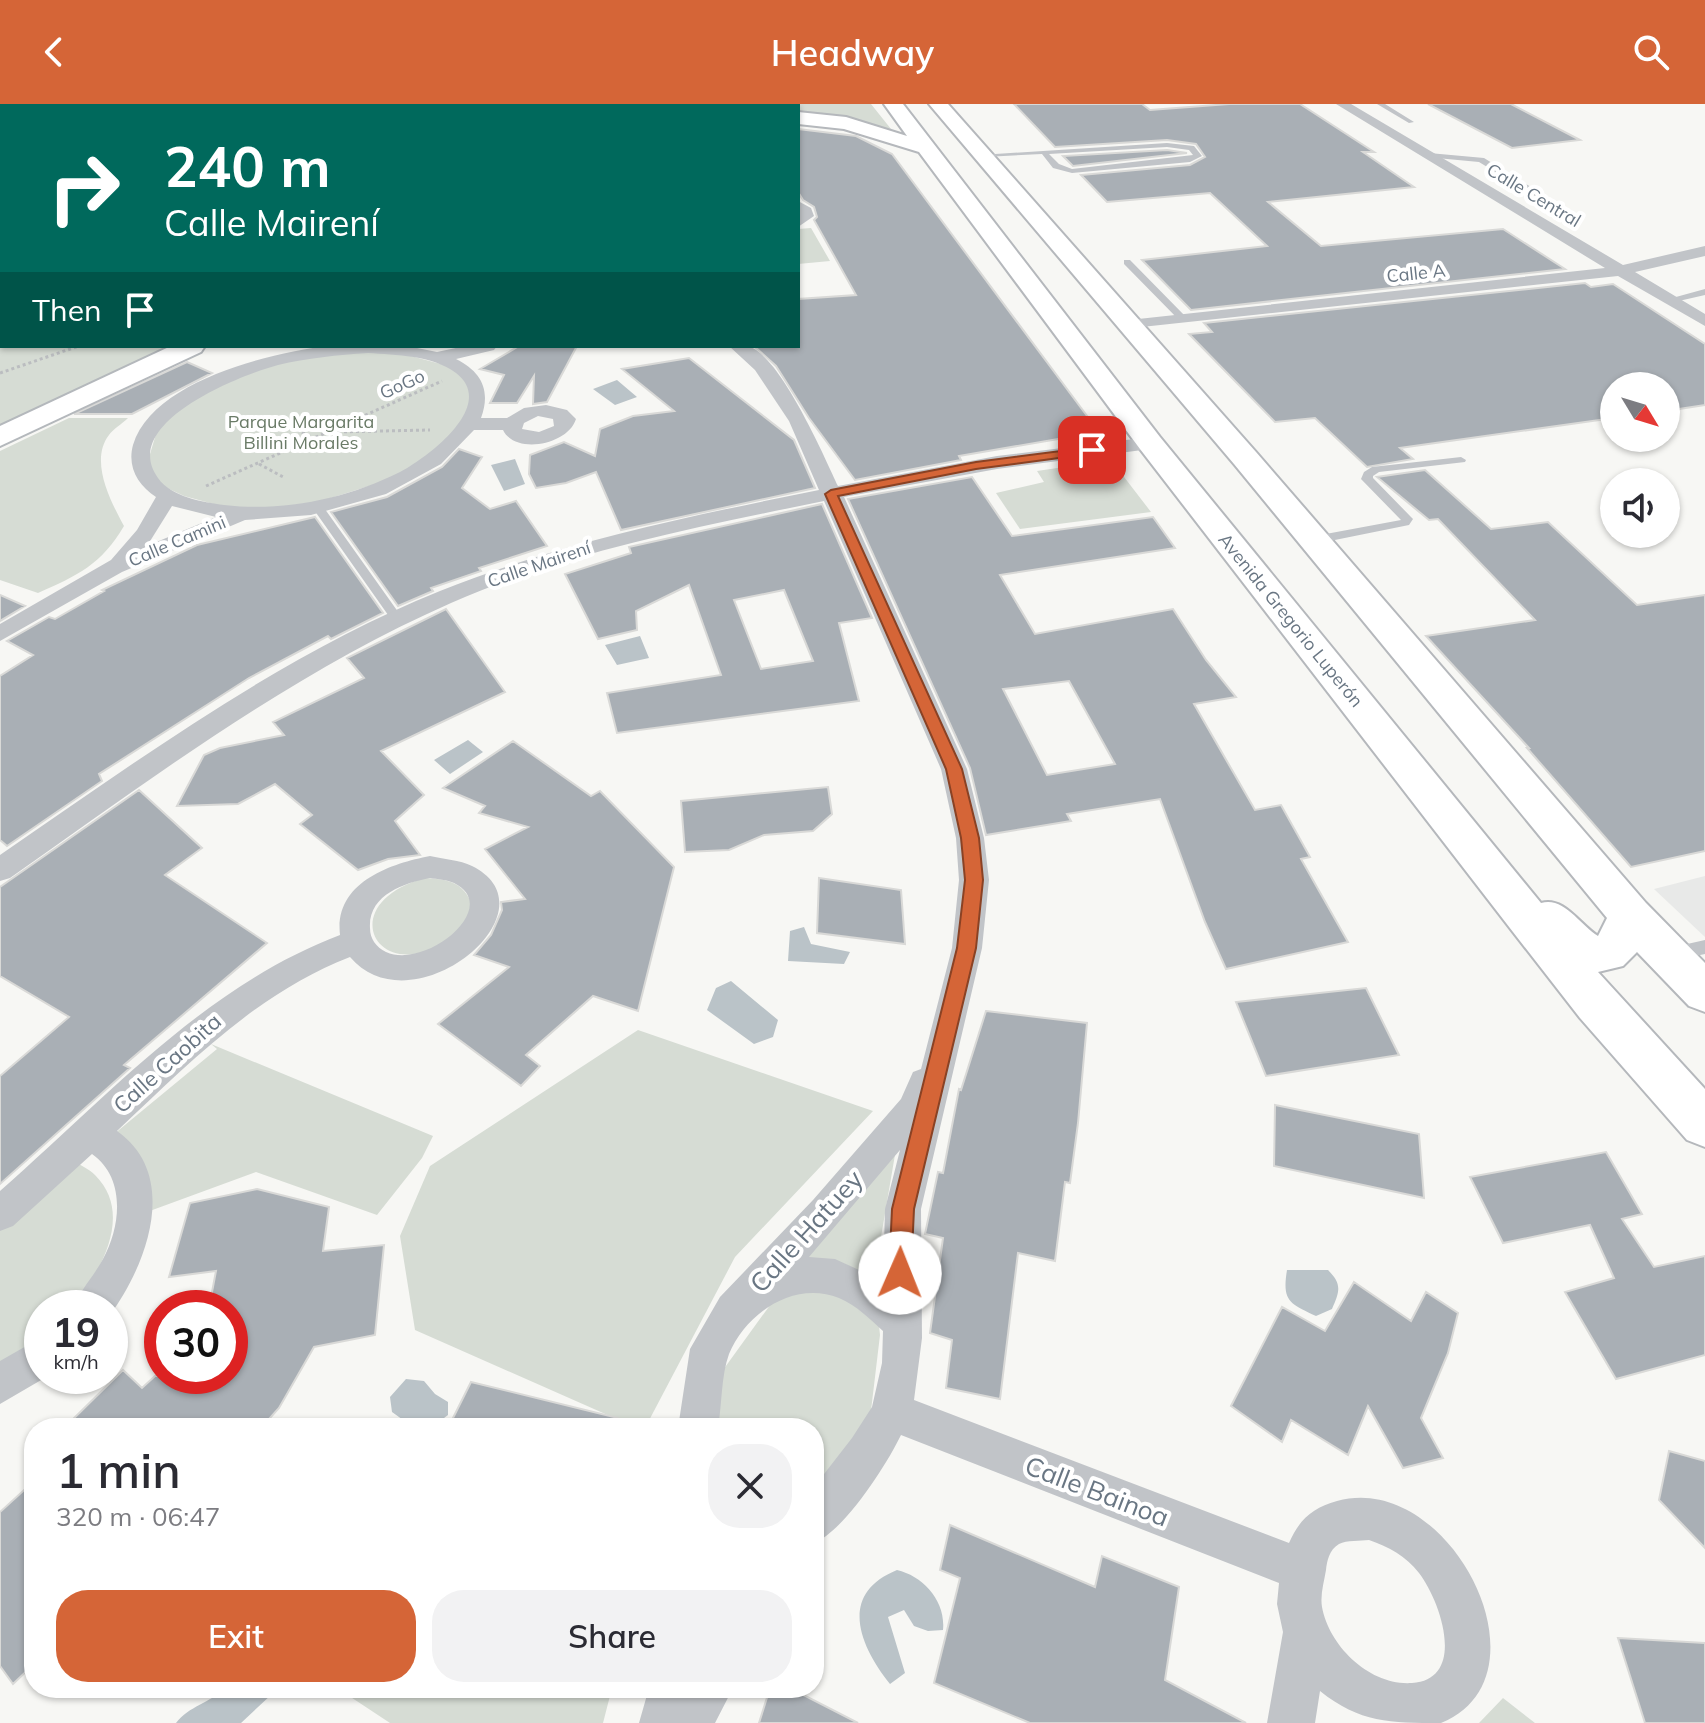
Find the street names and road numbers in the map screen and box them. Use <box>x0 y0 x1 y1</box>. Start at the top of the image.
street label: Calle Central <box>1483 158 1585 232</box>
street label: Calle A <box>1385 258 1447 288</box>
street label: GoGo <box>376 364 428 404</box>
street label: Calle Camini <box>125 510 229 572</box>
street label: Avenida Gregorio Luperón <box>1214 528 1368 712</box>
street label: Calle Mairení <box>484 535 595 592</box>
street label: Calle Caobita <box>107 1007 227 1119</box>
street label: Calle Hatuey <box>742 1163 870 1299</box>
street label: Calle Bainoa <box>1020 1448 1174 1534</box>

